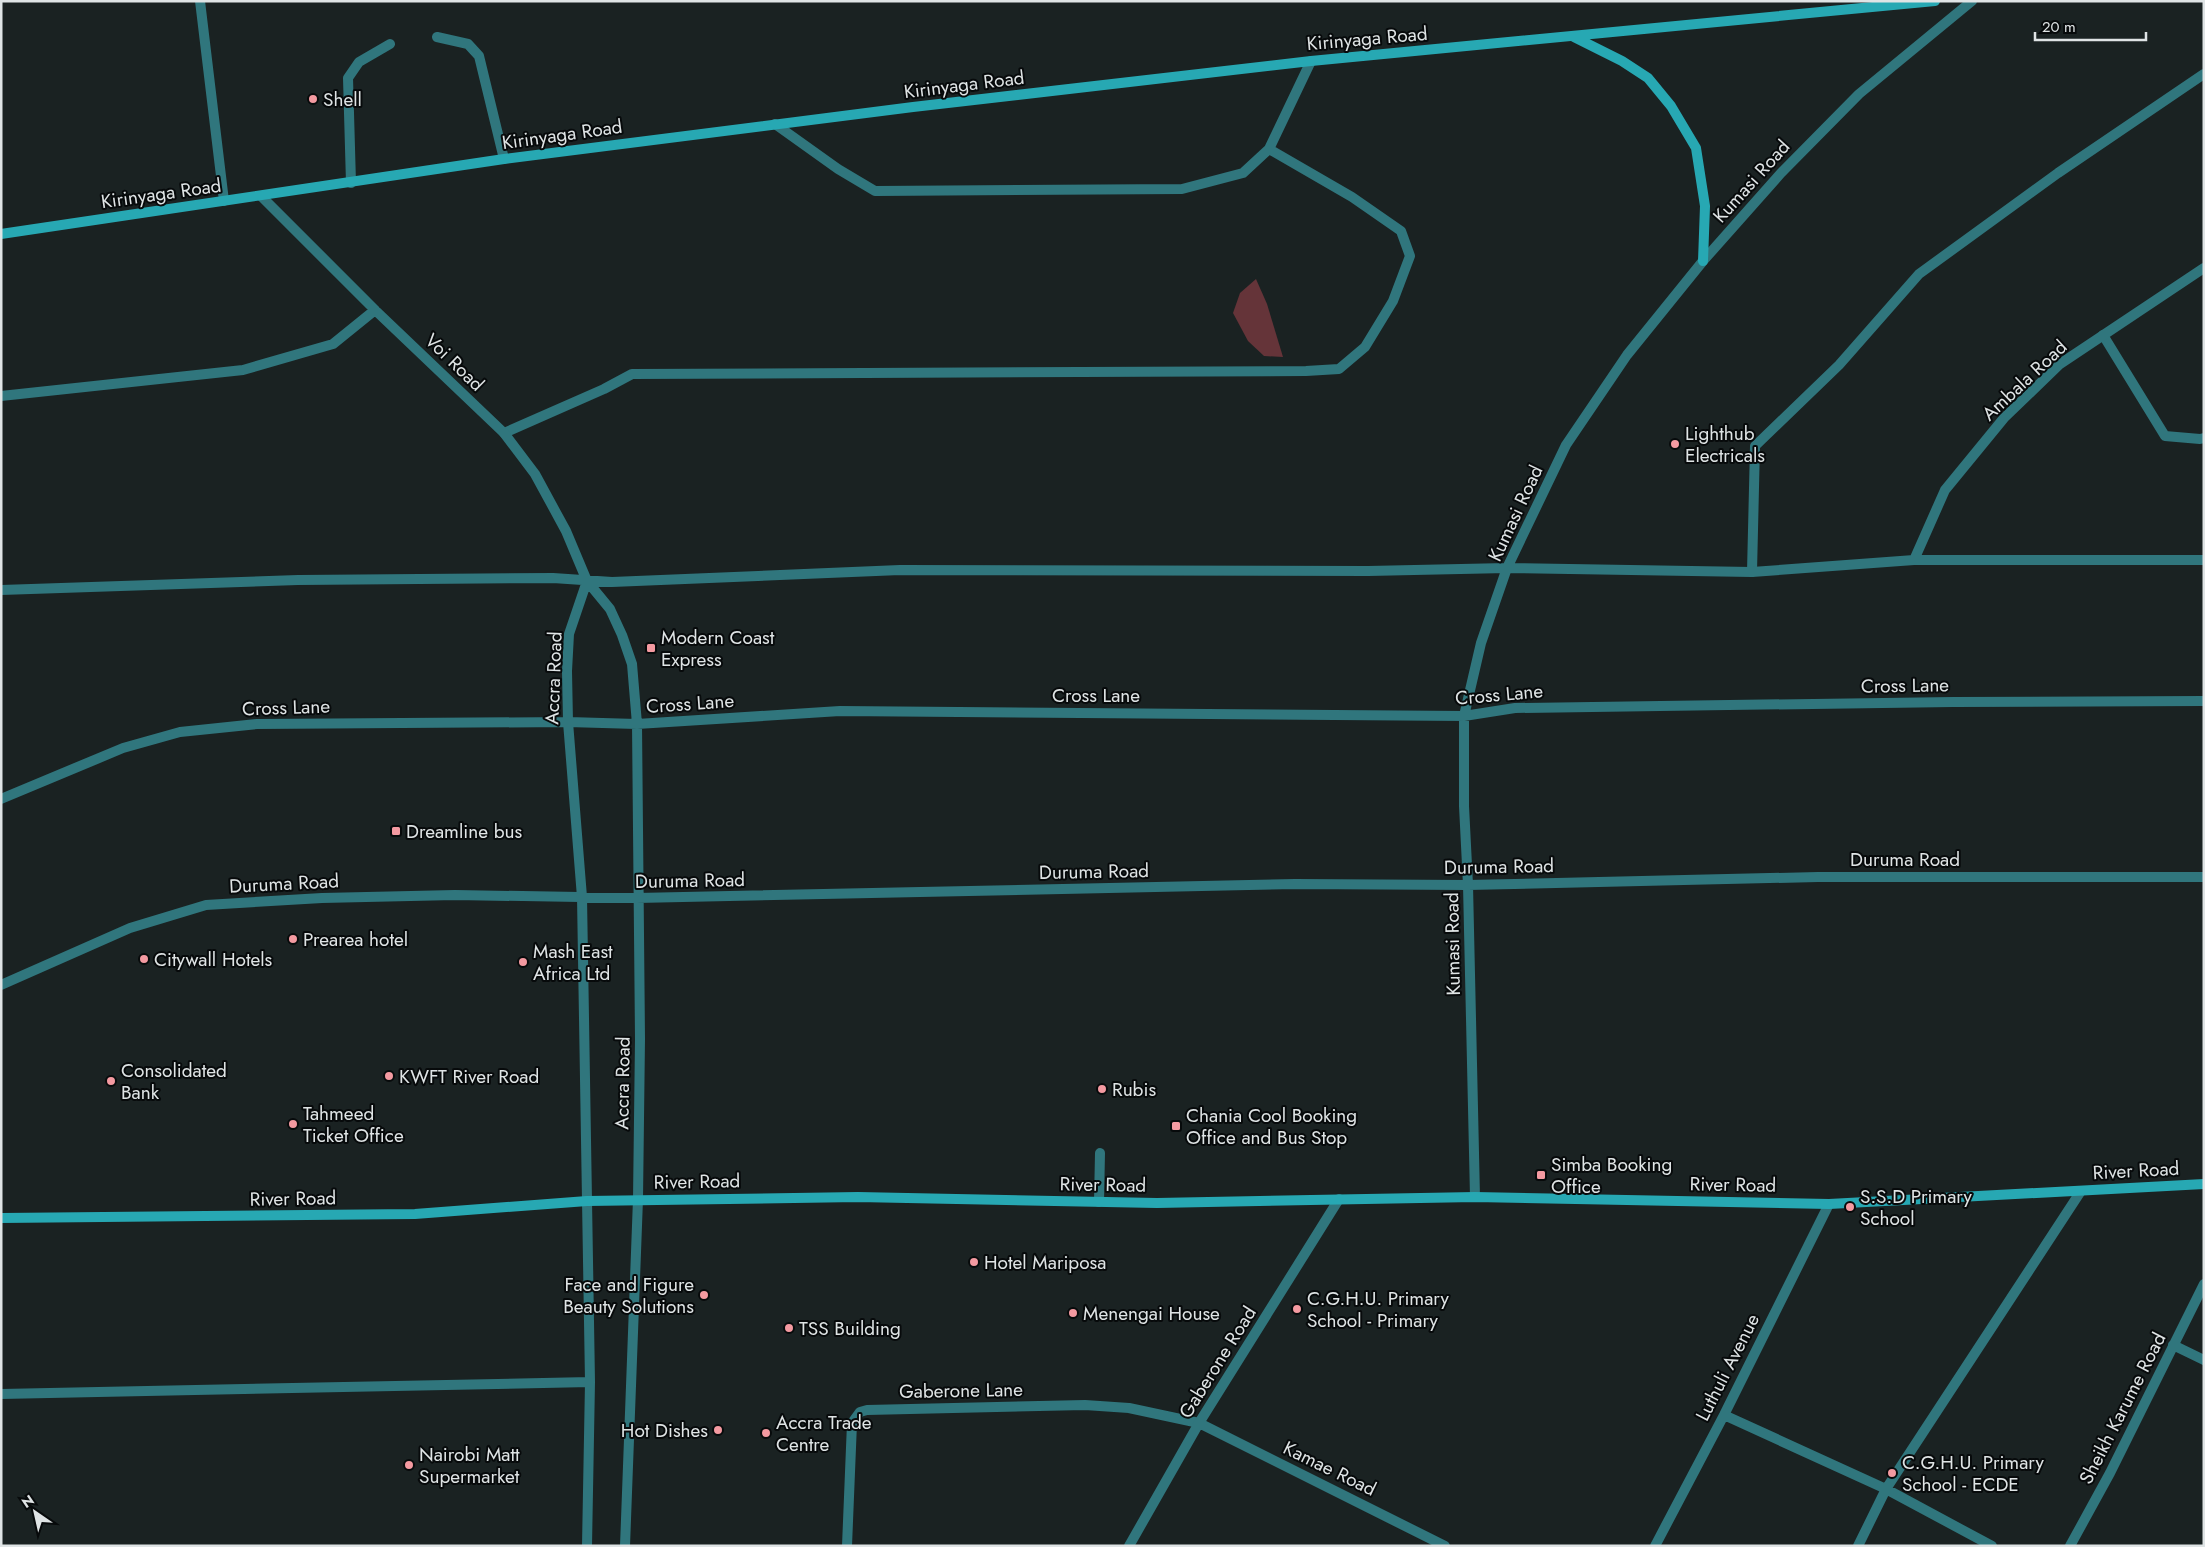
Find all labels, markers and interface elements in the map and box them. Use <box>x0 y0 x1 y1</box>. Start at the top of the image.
scale bar <box>2035 10 2146 42</box>
text: 20 m <box>2042 16 2076 38</box>
street label: Kirinyaga Road <box>1306 20 1429 57</box>
street label: Kirinyaga Road <box>902 64 1026 105</box>
place label: Shell <box>323 86 362 113</box>
marker: Shell <box>307 93 319 105</box>
street label: Kirinyaga Road <box>500 113 624 156</box>
street label: Kumasi Road <box>1707 134 1796 229</box>
street label: Kirinyaga Road <box>99 172 223 215</box>
street label: Voi Road <box>419 327 490 397</box>
street label: Ambala Road <box>1976 334 2073 427</box>
place label: Lighthub Electricals <box>1685 420 1765 469</box>
marker: Lighthub Electricals <box>1669 438 1681 450</box>
street label: Kumasi Road <box>1481 461 1550 566</box>
place label: Modern Coast Express <box>661 624 775 673</box>
street label: Accra Road <box>538 631 569 725</box>
marker: Modern Coast Express <box>645 642 657 654</box>
street label: Cross Lane <box>1861 671 1949 700</box>
street label: Cross Lane <box>1454 677 1544 712</box>
street label: Cross Lane <box>1052 682 1140 709</box>
street label: Cross Lane <box>645 687 735 720</box>
street label: Cross Lane <box>242 692 331 723</box>
place label: Dreamline bus <box>406 818 522 845</box>
marker: Dreamline bus <box>390 825 402 837</box>
street label: Duruma Road <box>1850 846 1960 873</box>
street label: Duruma Road <box>1444 852 1554 881</box>
street label: Duruma Road <box>1039 857 1149 886</box>
street label: Duruma Road <box>635 866 745 895</box>
street label: Duruma Road <box>228 867 340 900</box>
street label: Kumasi Road <box>1438 892 1467 996</box>
place label: Prearea hotel <box>303 926 408 953</box>
marker: Prearea hotel <box>287 933 299 945</box>
place label: Mash East Africa Ltd <box>533 938 613 987</box>
place label: Citywall Hotels <box>154 946 273 973</box>
marker: Citywall Hotels <box>138 953 150 965</box>
marker: Mash East Africa Ltd <box>517 956 529 968</box>
street label: Accra Road <box>608 1036 637 1130</box>
place label: Consolidated Bank <box>121 1057 227 1106</box>
place label: KWFT River Road <box>399 1063 539 1090</box>
marker: KWFT River Road <box>383 1070 395 1082</box>
marker: Consolidated Bank <box>105 1075 117 1087</box>
place label: Rubis <box>1112 1076 1156 1103</box>
marker: Rubis <box>1096 1083 1108 1095</box>
place label: Tahmeed Ticket Office <box>303 1100 404 1149</box>
place label: Chania Cool Booking Office and Bus Stop <box>1186 1102 1357 1151</box>
marker: Tahmeed Ticket Office <box>287 1118 299 1130</box>
marker: Chania Cool Booking Office and Bus Stop <box>1170 1120 1182 1132</box>
place label: Simba Booking Office <box>1551 1151 1672 1200</box>
street label: River Road <box>2092 1155 2180 1186</box>
street label: River Road <box>653 1167 741 1196</box>
marker: Simba Booking Office <box>1535 1169 1547 1181</box>
street label: River Road <box>1059 1170 1147 1199</box>
street label: River Road <box>1689 1170 1777 1199</box>
place label: S.S.D Primary School <box>1860 1183 1972 1232</box>
street label: River Road <box>249 1184 337 1213</box>
marker: S.S.D Primary School <box>1844 1201 1856 1213</box>
place label: Hotel Mariposa <box>984 1249 1106 1276</box>
marker: Hotel Mariposa <box>968 1256 980 1268</box>
place label: Face and Figure Beauty Solutions <box>563 1271 694 1320</box>
place label: C.G.H.U. Primary School - Primary <box>1307 1285 1449 1334</box>
marker: Face and Figure Beauty Solutions <box>698 1289 710 1301</box>
place label: Menengai House <box>1083 1300 1220 1327</box>
street label: Gaberone Road <box>1172 1301 1263 1423</box>
marker: C.G.H.U. Primary School - Primary <box>1291 1303 1303 1315</box>
marker: Menengai House <box>1067 1307 1079 1319</box>
street label: Luthuli Avenue <box>1689 1309 1766 1425</box>
place label: TSS Building <box>799 1315 901 1342</box>
marker: TSS Building <box>783 1322 795 1334</box>
street label: Sheikh Karume Road <box>2073 1328 2172 1489</box>
street label: Gaberone Lane <box>899 1376 1023 1405</box>
place label: Accra Trade Centre <box>776 1409 872 1458</box>
place label: Hot Dishes <box>621 1417 708 1444</box>
marker: Hot Dishes <box>712 1424 724 1436</box>
marker: Accra Trade Centre <box>760 1427 772 1439</box>
street label: Kamae Road <box>1279 1434 1381 1503</box>
place label: Nairobi Matt Supermarket <box>419 1441 520 1490</box>
place label: C.G.H.U. Primary School - ECDE <box>1902 1449 2044 1498</box>
marker: Nairobi Matt Supermarket <box>403 1459 415 1471</box>
marker: C.G.H.U. Primary School - ECDE <box>1886 1467 1898 1479</box>
north arrow <box>10 1487 60 1537</box>
text: N <box>18 1490 38 1513</box>

